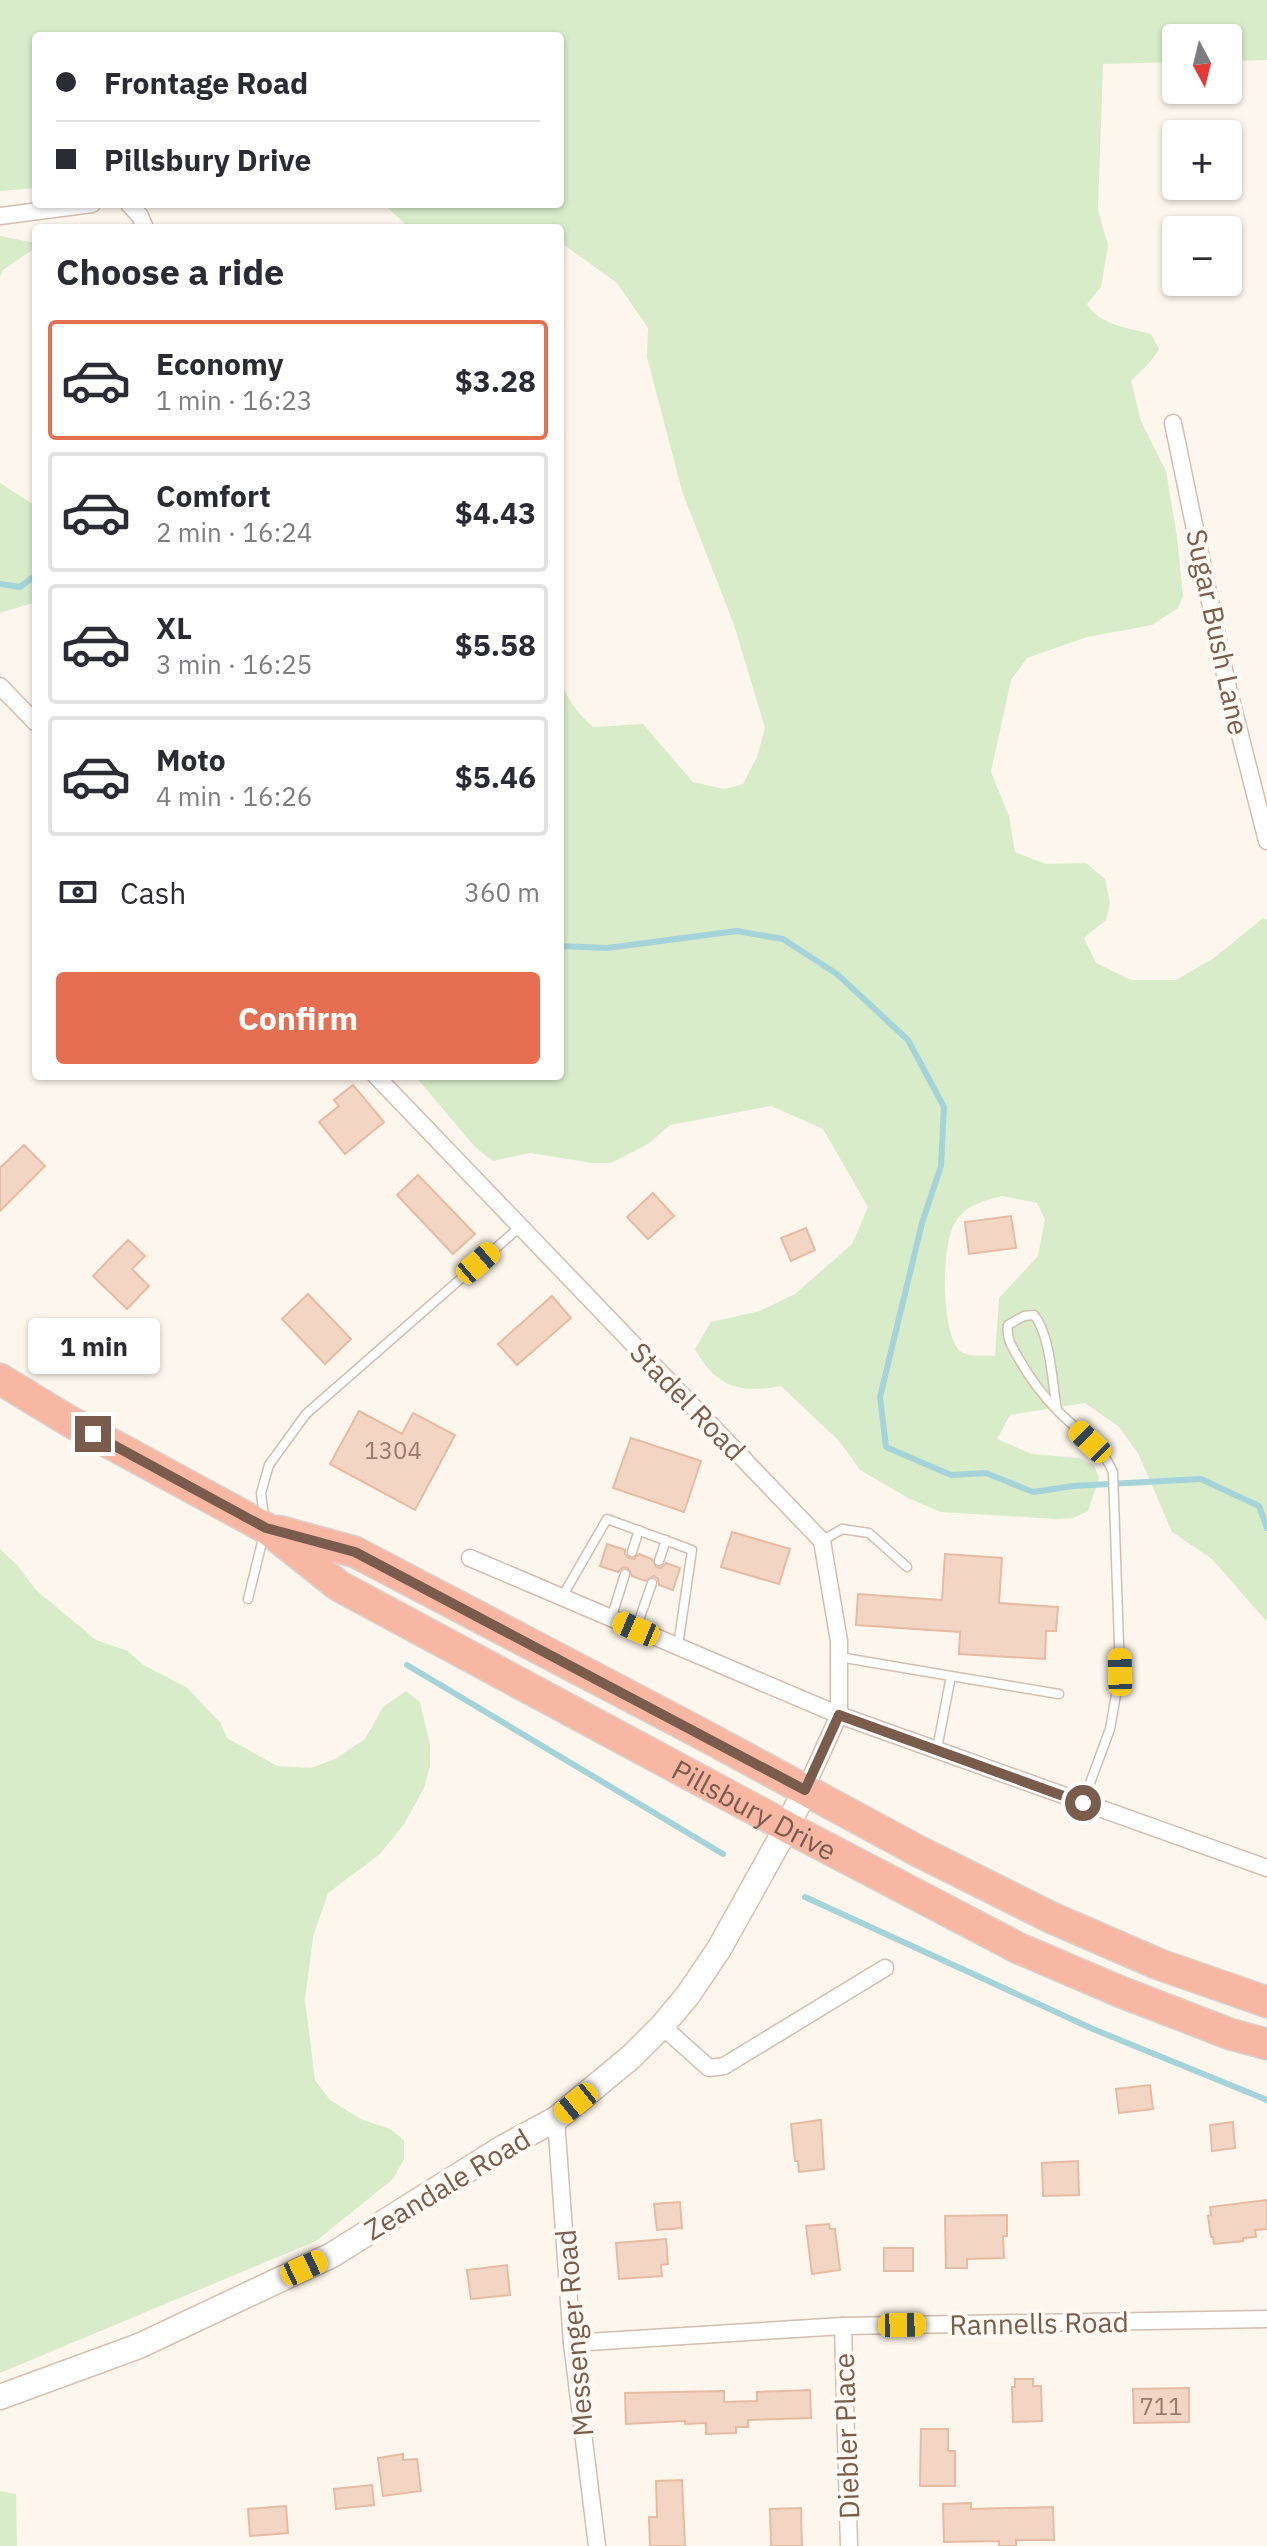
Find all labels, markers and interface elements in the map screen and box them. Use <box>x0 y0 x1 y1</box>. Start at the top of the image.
north arrow <box>1162 24 1242 104</box>
map controls <box>1162 24 1242 296</box>
text: Frontage Road <box>104 63 308 102</box>
button: + <box>1162 120 1242 200</box>
text: Pillsbury Drive <box>104 140 311 179</box>
button: − <box>1162 216 1242 296</box>
text: Choose a ride <box>56 248 284 295</box>
icon: car <box>60 344 132 416</box>
text: Economy <box>156 344 284 383</box>
text: $3.28 <box>455 361 536 400</box>
text: 1 min · 16:23 <box>156 383 312 417</box>
icon: car <box>60 476 132 548</box>
text: Comfort <box>156 476 271 515</box>
text: $4.43 <box>455 493 536 532</box>
text: 2 min · 16:24 <box>156 515 312 549</box>
street label: Sugar Bush Lane <box>1178 526 1258 738</box>
icon: car <box>60 608 132 680</box>
text: XL <box>156 608 192 647</box>
text: $5.58 <box>455 625 536 664</box>
text: 3 min · 16:25 <box>156 647 312 681</box>
icon: car <box>60 740 132 812</box>
text: Moto <box>156 740 226 779</box>
text: $5.46 <box>455 757 536 796</box>
text: 4 min · 16:26 <box>156 779 312 813</box>
icon: cash <box>56 870 100 914</box>
text: Cash <box>120 873 186 912</box>
text: 360 m <box>464 875 540 909</box>
button: Confirm <box>56 972 540 1064</box>
car <box>452 1238 504 1288</box>
callout: 1 min <box>27 1318 159 1374</box>
text: 1 min <box>60 1329 128 1363</box>
street label: Stadel Road <box>622 1334 754 1468</box>
route end <box>75 1416 111 1452</box>
car <box>1064 1417 1116 1467</box>
house number: 1304 <box>364 1434 422 1466</box>
car <box>609 1609 663 1649</box>
car <box>1108 1648 1132 1696</box>
street label: Pillsbury Drive <box>666 1750 843 1868</box>
route start <box>1065 1785 1101 1821</box>
car <box>550 2079 602 2127</box>
street label: Zeandale Road <box>357 2120 537 2248</box>
street label: Messenger Road <box>547 2228 601 2438</box>
car <box>277 2247 331 2289</box>
street label: Rannells Road <box>949 2303 1129 2343</box>
car <box>878 2313 926 2337</box>
street label: Diebler Place <box>825 2352 867 2520</box>
house number: 711 <box>1139 2390 1183 2422</box>

